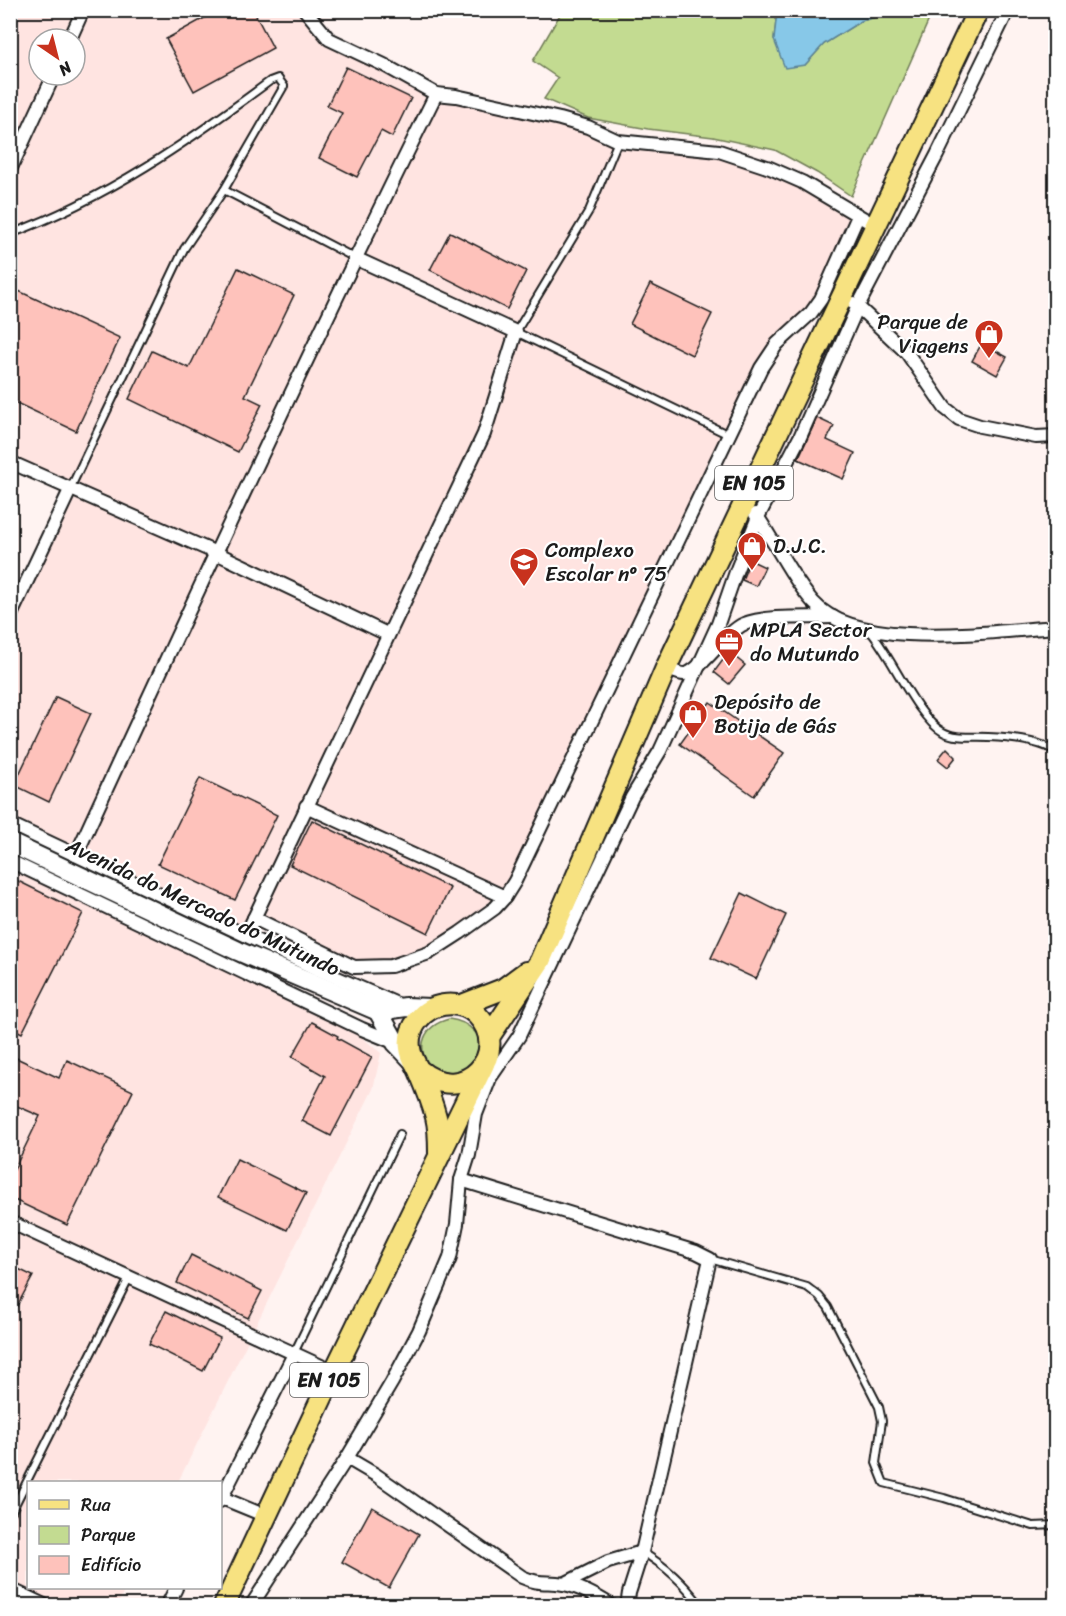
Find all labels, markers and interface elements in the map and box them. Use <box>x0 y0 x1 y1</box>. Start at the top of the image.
north arrow <box>27 27 87 87</box>
text: N <box>52 53 79 84</box>
place label: Parque de Viagens <box>877 303 968 365</box>
shop icon: Parque de Viagens <box>973 318 1005 360</box>
road number: EN 105 <box>715 466 793 500</box>
place label: D.J.C. <box>773 527 827 565</box>
shop icon: D.J.C. <box>736 530 768 572</box>
place label: Complexo Escolar nº 75 <box>545 531 668 593</box>
school or university icon: Complexo Escolar nº 75 <box>508 546 540 588</box>
place label: MPLA Sector do Mutundo <box>750 611 873 673</box>
office icon: MPLA Sector do Mutundo <box>713 626 745 668</box>
place label: Depósito de Botija de Gás <box>714 683 837 745</box>
shop icon: Depósito de Botija de Gás <box>677 698 709 740</box>
street label: Avenida do Mercado do Mutundo <box>59 826 347 988</box>
road number: EN 105 <box>290 1363 368 1397</box>
legend <box>27 1481 222 1589</box>
text: Rua <box>81 1489 112 1521</box>
text: Parque <box>81 1519 136 1551</box>
text: Edifício <box>81 1549 141 1581</box>

